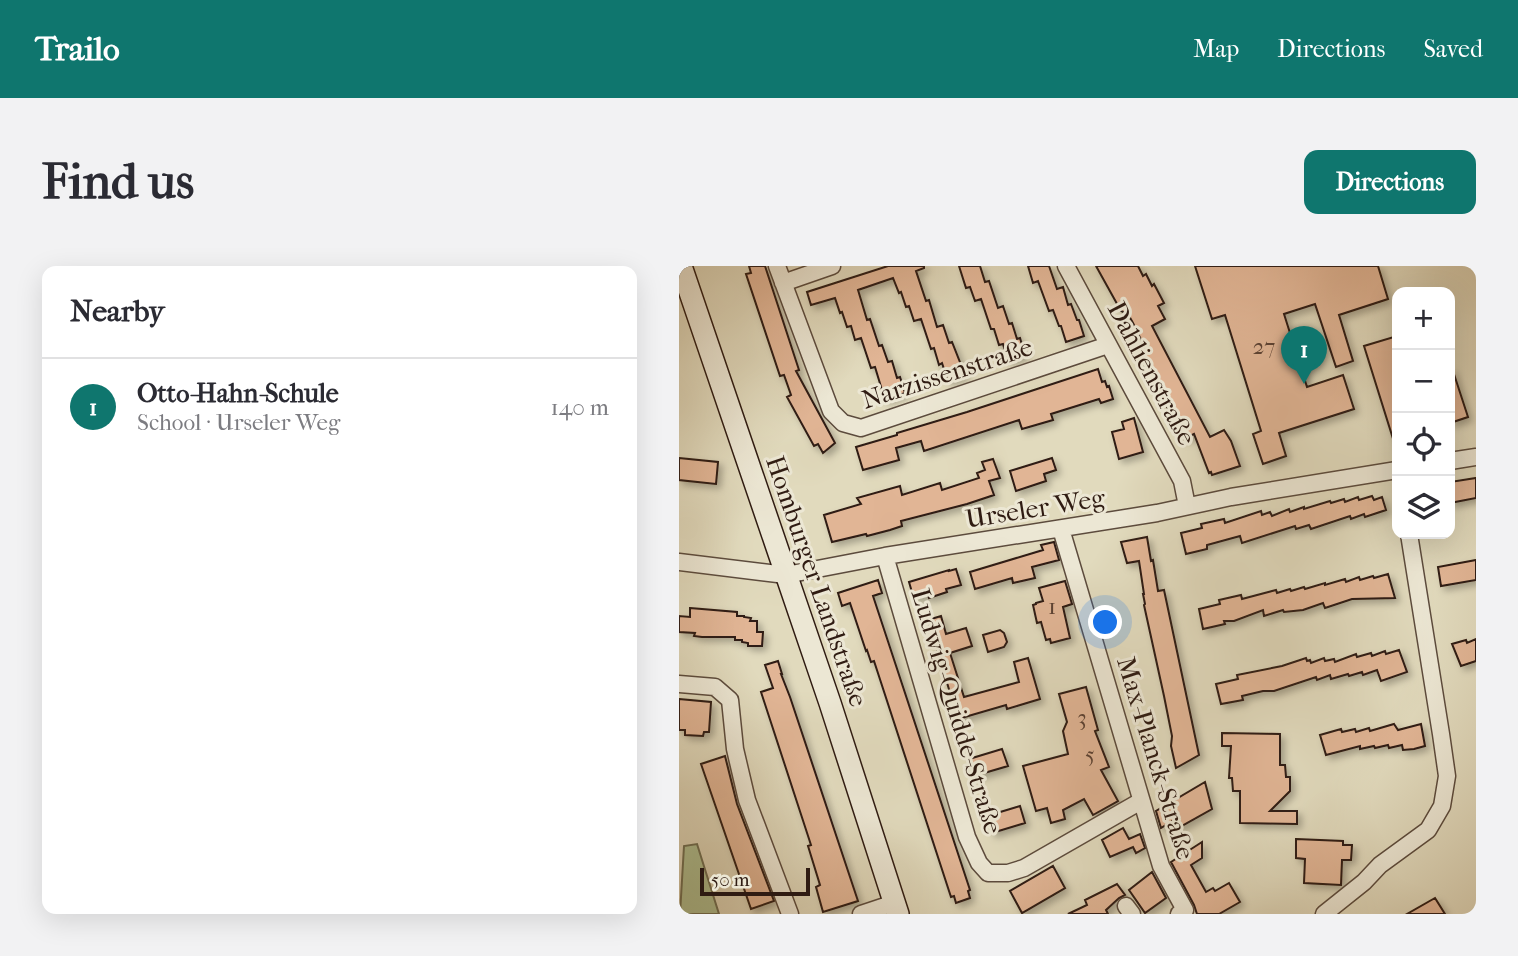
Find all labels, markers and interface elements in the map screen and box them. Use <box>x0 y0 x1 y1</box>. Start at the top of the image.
text: Trailo <box>35 30 120 69</box>
text: Map <box>1193 35 1239 63</box>
text: Directions <box>1277 35 1385 63</box>
text: Saved <box>1423 35 1483 63</box>
button: Directions <box>1304 150 1476 214</box>
text: Find us <box>42 153 194 211</box>
map controls <box>1392 287 1455 539</box>
button: + <box>1392 287 1455 350</box>
text: Nearby <box>70 294 165 329</box>
street label: Dahlienstraße <box>1101 296 1202 450</box>
pin: 1 <box>1281 326 1327 384</box>
street label: Narzissenstraße <box>858 331 1037 416</box>
house number: 27 <box>1253 333 1275 360</box>
button: − <box>1392 350 1455 413</box>
text: Otto-Hahn-Schule <box>137 378 339 409</box>
text: 1 <box>89 394 97 421</box>
text: 140 m <box>550 394 609 421</box>
text: School · Urseler Weg <box>137 409 340 436</box>
button: locate <box>1392 413 1455 476</box>
street label: Homburger Landstraße <box>759 452 874 711</box>
button: layers <box>1392 476 1455 539</box>
street label: Urseler Weg <box>963 482 1108 535</box>
street label: Ludwig-Quidde-Straße <box>904 585 1009 838</box>
house number: 1 <box>1048 593 1056 620</box>
your location <box>1088 605 1122 639</box>
street label: Max-Planck-Straße <box>1110 653 1201 863</box>
house number: 3 <box>1077 704 1087 731</box>
house number: 5 <box>1085 741 1095 768</box>
scale bar <box>700 865 810 897</box>
text: 50 m <box>711 869 750 891</box>

